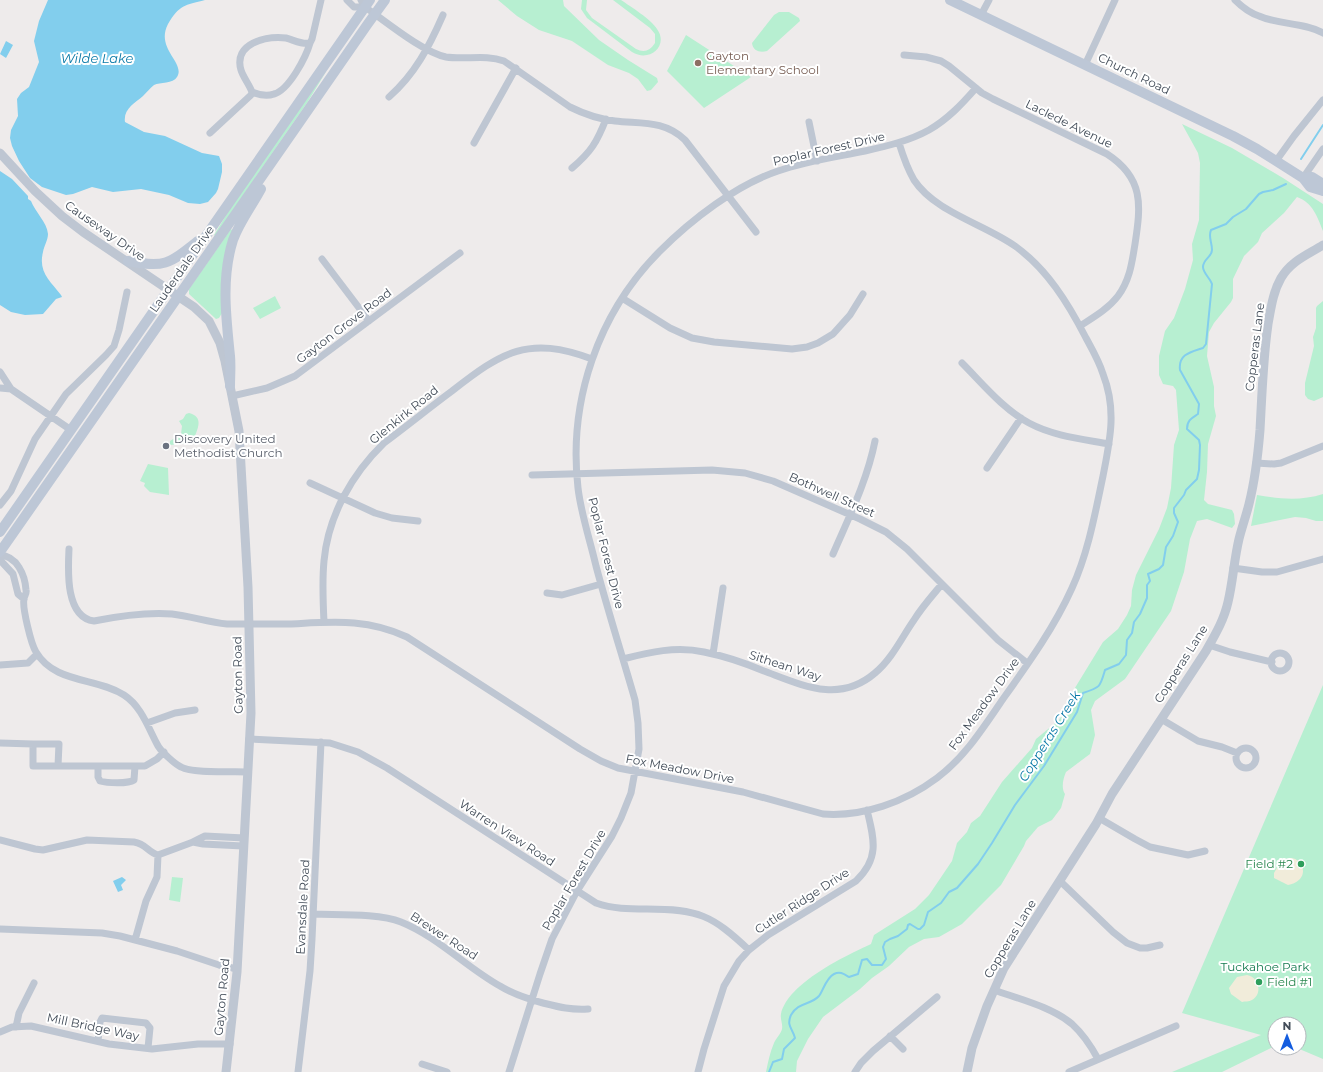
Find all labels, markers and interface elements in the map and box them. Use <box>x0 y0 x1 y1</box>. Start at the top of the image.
place label: Gayton Elementary School <box>706 48 819 77</box>
water label: Wilde Lake <box>61 50 133 66</box>
street label: Church Road <box>1096 50 1173 98</box>
marker: Gayton Elementary School <box>693 58 703 68</box>
street label: Laclede Avenue <box>1023 96 1115 151</box>
street label: Poplar Forest Drive <box>771 128 886 169</box>
street label: Causeway Drive <box>62 197 148 264</box>
street label: Lauderdale Drive <box>146 222 217 315</box>
street label: Gayton Grove Road <box>293 285 394 366</box>
street label: Copperas Lane <box>1242 302 1267 392</box>
street label: Glenkirk Road <box>366 382 441 447</box>
place label: Discovery United Methodist Church <box>174 431 283 460</box>
marker: Discovery United Methodist Church <box>161 441 171 451</box>
street label: Bothwell Street <box>787 469 878 520</box>
street label: Poplar Forest Drive <box>585 496 628 610</box>
street label: Copperas Lane <box>1151 622 1211 706</box>
street label: Gayton Road <box>229 636 246 714</box>
street label: Sithean Way <box>747 647 824 684</box>
street label: Fox Meadow Drive <box>945 655 1022 753</box>
water label: Copperas Creek <box>1015 687 1084 784</box>
street label: Fox Meadow Drive <box>624 751 736 786</box>
street label: Warren View Road <box>457 796 558 869</box>
street label: Poplar Forest Drive <box>538 826 609 933</box>
place label: Field #2 <box>1245 856 1293 871</box>
street label: Evansdale Road <box>293 859 312 955</box>
marker: Field #2 <box>1296 859 1306 869</box>
street label: Cutler Ridge Drive <box>752 864 852 937</box>
street label: Copperas Lane <box>980 897 1039 981</box>
street label: Brewer Road <box>408 908 481 963</box>
street label: Gayton Road <box>211 958 232 1036</box>
park label: Tuckahoe Park <box>1220 959 1310 974</box>
place label: Field #1 <box>1267 974 1312 989</box>
marker: Field #1 <box>1254 977 1264 987</box>
street label: Mill Bridge Way <box>46 1009 141 1044</box>
north arrow <box>1267 1016 1307 1056</box>
text: N <box>1283 1019 1291 1033</box>

